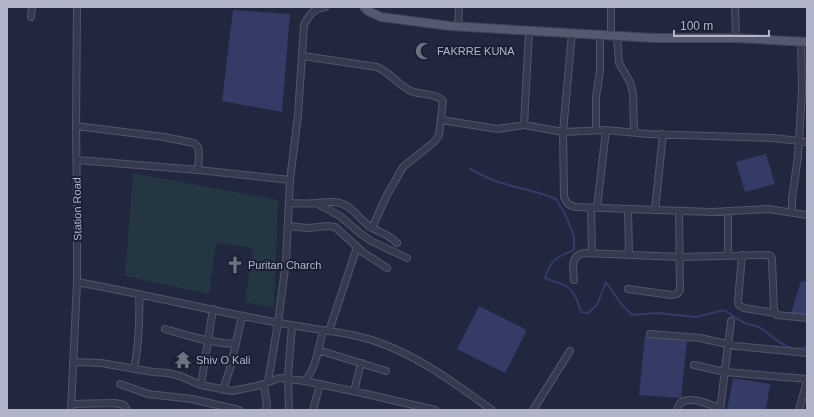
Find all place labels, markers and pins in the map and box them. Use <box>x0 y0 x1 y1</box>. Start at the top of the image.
mosque icon: FAKRRE KUNA <box>414 41 434 61</box>
place label: FAKRRE KUNA <box>437 45 515 57</box>
church icon: Puritan Charch <box>225 255 245 275</box>
place label: Puritan Charch <box>248 259 321 271</box>
temple icon: Shiv O Kali <box>173 350 193 370</box>
place label: Shiv O Kali <box>196 354 250 366</box>

